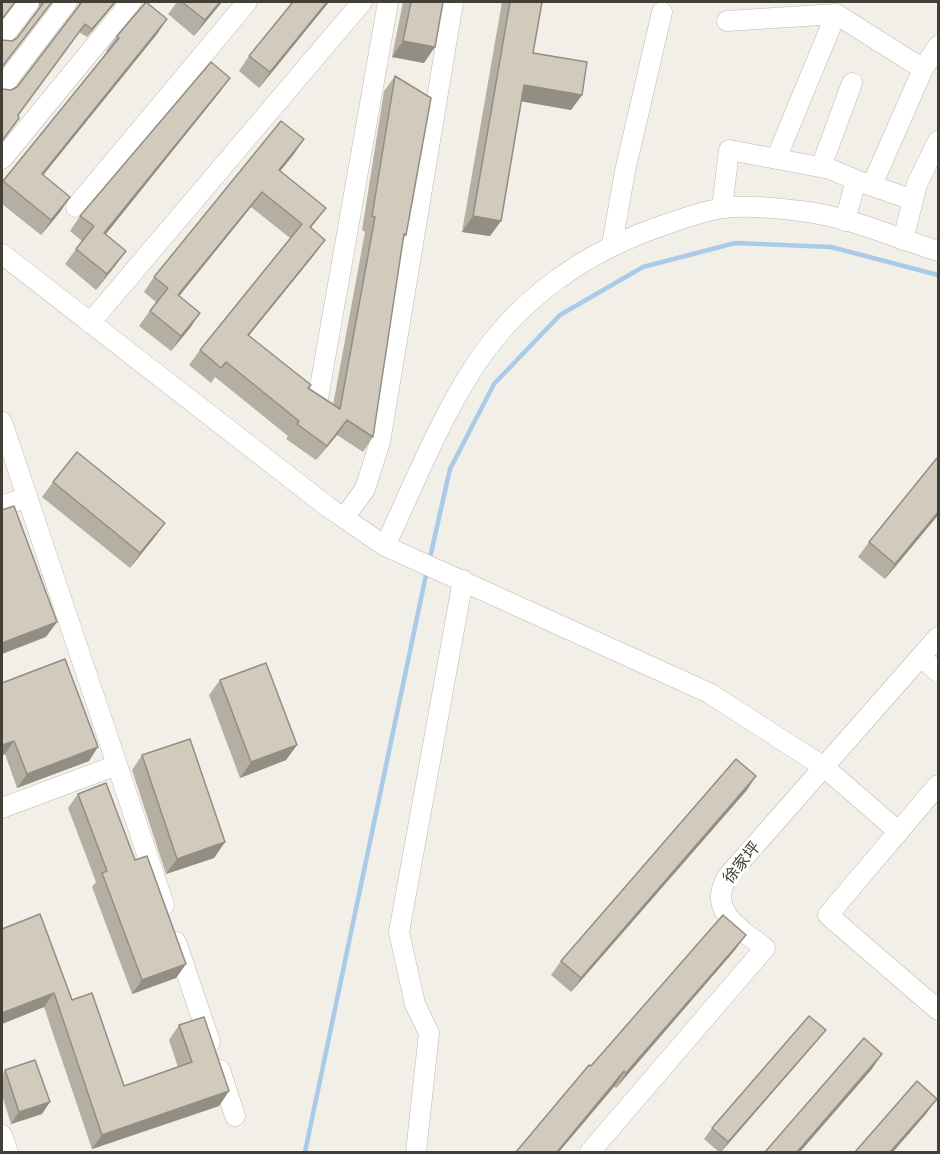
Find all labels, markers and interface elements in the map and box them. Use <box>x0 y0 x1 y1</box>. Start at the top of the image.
street label: 徐家坪 <box>719 838 765 888</box>

